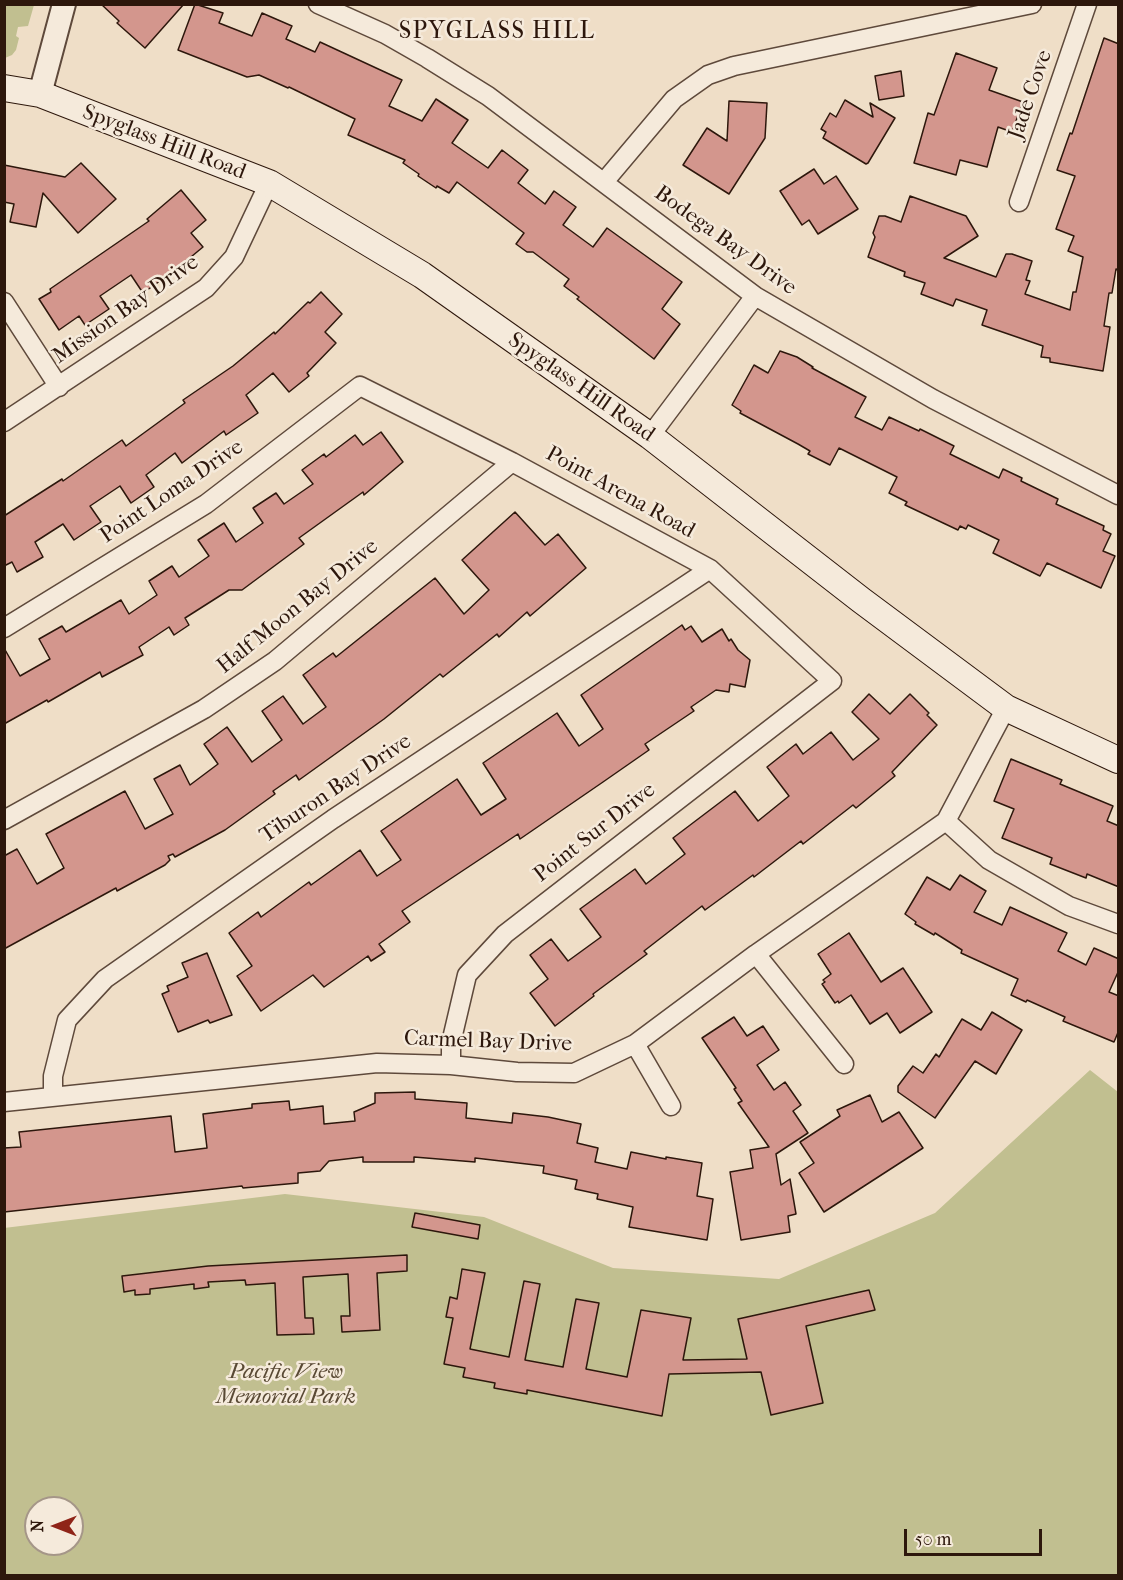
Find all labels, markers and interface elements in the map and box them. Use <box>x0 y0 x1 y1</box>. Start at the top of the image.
district label: SPYGLASS HILL <box>399 18 595 46</box>
street label: Jade Cove <box>1003 47 1059 143</box>
street label: Spyglass Hill Road <box>79 100 249 186</box>
street label: Bodega Bay Drive <box>649 181 801 301</box>
street label: Mission Bay Drive <box>48 250 204 370</box>
street label: Spyglass Hill Road <box>503 328 659 448</box>
street label: Point Loma Drive <box>95 434 249 550</box>
street label: Point Arena Road <box>541 441 699 545</box>
street label: Half Moon Bay Drive <box>212 534 384 680</box>
street label: Tiburon Bay Drive <box>255 729 417 849</box>
street label: Point Sur Drive <box>529 777 661 889</box>
street label: Carmel Bay Drive <box>403 1026 573 1058</box>
park label: Pacific View Memorial Park <box>216 1360 356 1412</box>
north arrow <box>24 1496 84 1556</box>
scale bar <box>907 1517 1045 1555</box>
text: N <box>28 1520 47 1532</box>
text: 50 m <box>915 1529 951 1550</box>

